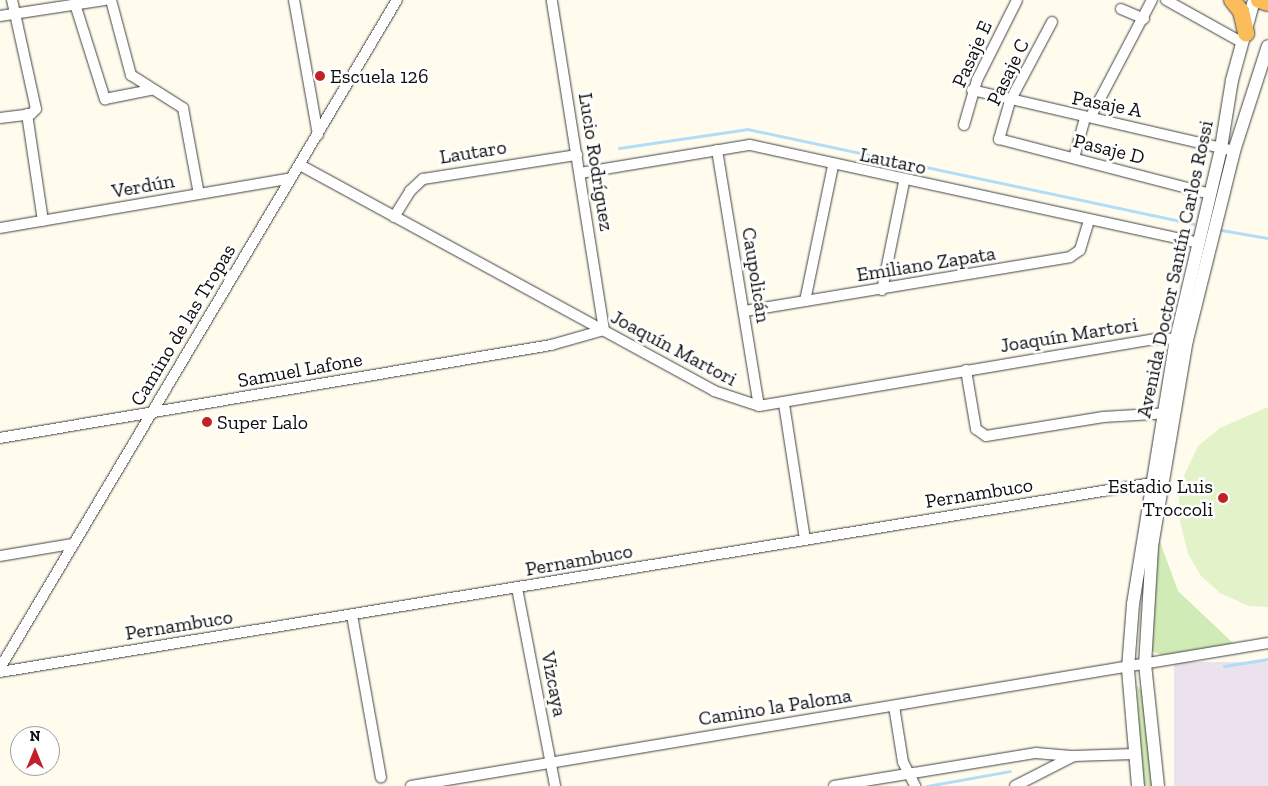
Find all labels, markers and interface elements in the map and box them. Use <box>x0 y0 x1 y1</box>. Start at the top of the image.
street label: Pasaje E <box>947 17 997 91</box>
street label: Pasaje C <box>982 35 1034 109</box>
place label: Escuela 126 <box>330 64 429 88</box>
marker: Escuela 126 <box>314 70 326 82</box>
street label: Pasaje A <box>1070 85 1144 123</box>
street label: Lucio Rodríguez <box>573 91 619 233</box>
street label: Avenida Doctor Santín Carlos Rossi <box>1132 118 1218 420</box>
street label: Pasaje D <box>1071 129 1147 169</box>
street label: Lautaro <box>438 135 508 169</box>
street label: Lautaro <box>857 142 929 180</box>
street label: Verdún <box>110 169 176 203</box>
street label: Caupolicán <box>737 226 775 324</box>
street label: Camino de las Tropas <box>125 239 241 411</box>
street label: Emiliano Zapata <box>855 241 997 287</box>
street label: Joaquín Martori <box>607 305 741 391</box>
street label: Joaquín Martori <box>998 312 1140 358</box>
street label: Samuel Lafone <box>236 347 364 393</box>
place label: Super Lalo <box>217 410 308 434</box>
marker: Super Lalo <box>201 416 213 428</box>
street label: Pernambuco <box>923 473 1035 513</box>
place label: Estadio Luis Troccoli <box>1108 474 1213 521</box>
marker: Estadio Luis Troccoli <box>1217 492 1229 504</box>
street label: Pernambuco <box>523 539 635 581</box>
street label: Pernambuco <box>123 605 235 645</box>
street label: Vizcaya <box>536 649 572 719</box>
street label: Camino la Paloma <box>697 683 853 731</box>
north arrow <box>10 726 60 776</box>
text: N <box>30 728 40 745</box>

